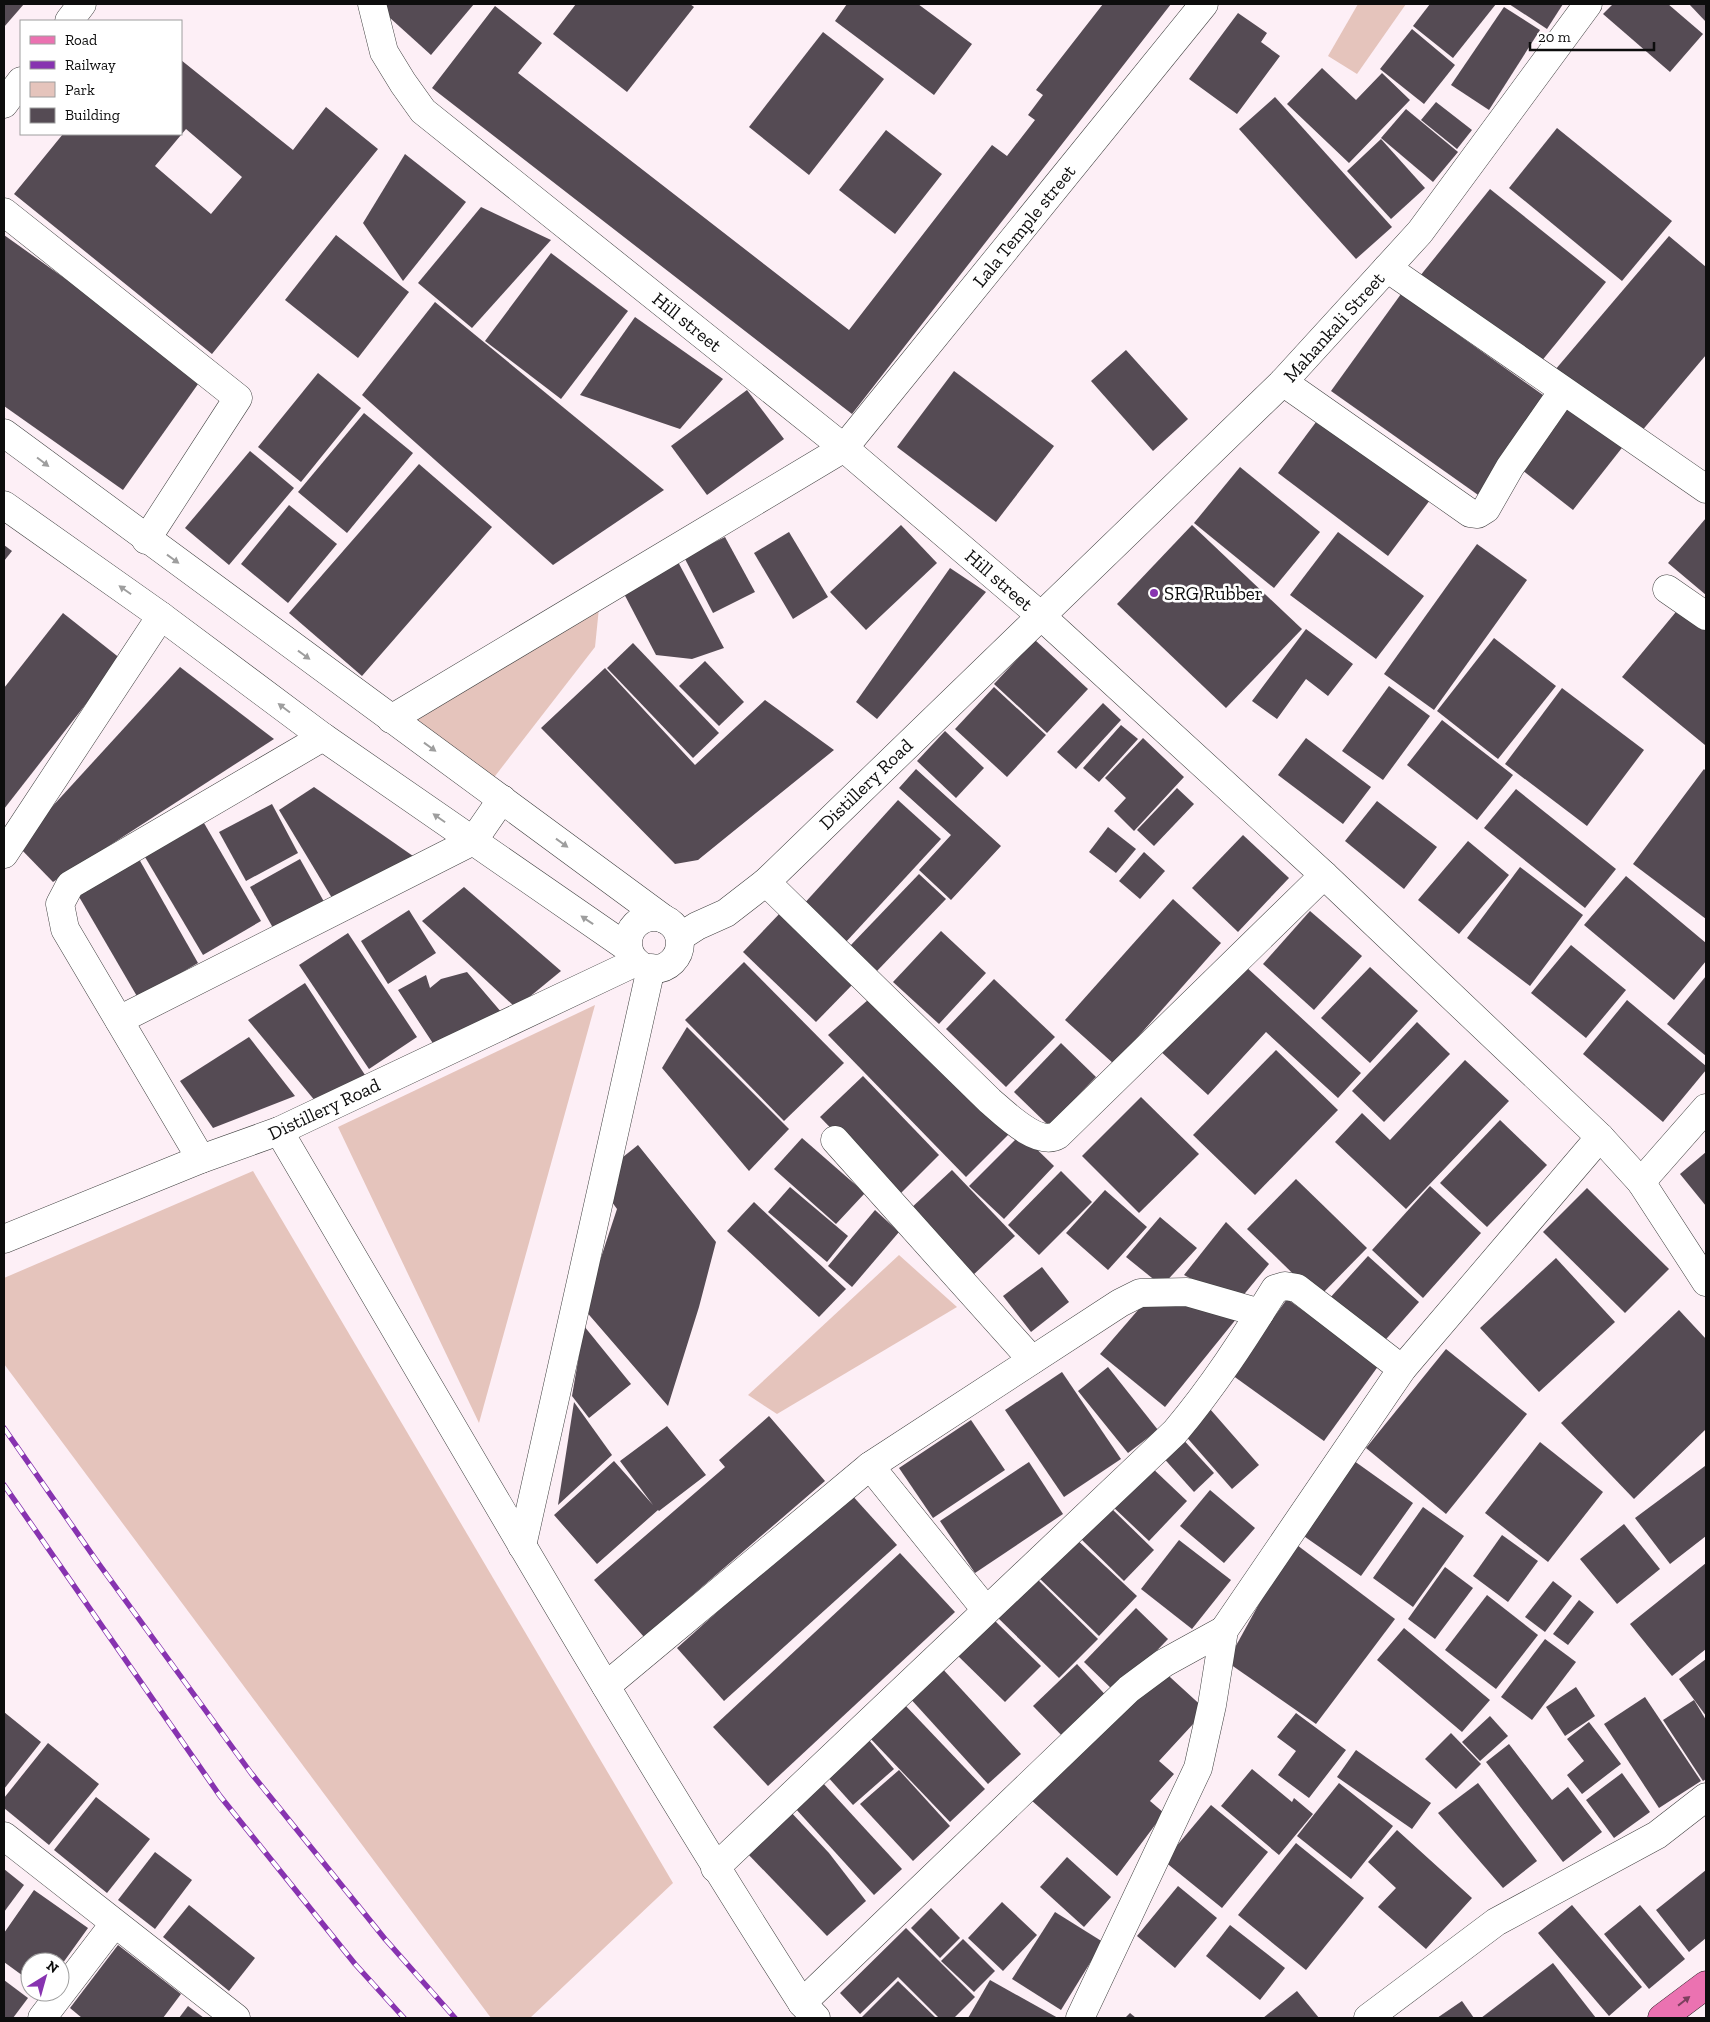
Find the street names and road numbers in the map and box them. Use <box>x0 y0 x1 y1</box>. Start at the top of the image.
street label: Lala Temple street <box>968 160 1080 292</box>
street label: Mahankali Street <box>1279 267 1389 387</box>
street label: Hill street <box>648 287 726 357</box>
street label: Hill street <box>960 544 1038 616</box>
street label: Distillery Road <box>815 733 918 834</box>
street label: Distillery Road <box>264 1073 384 1145</box>

